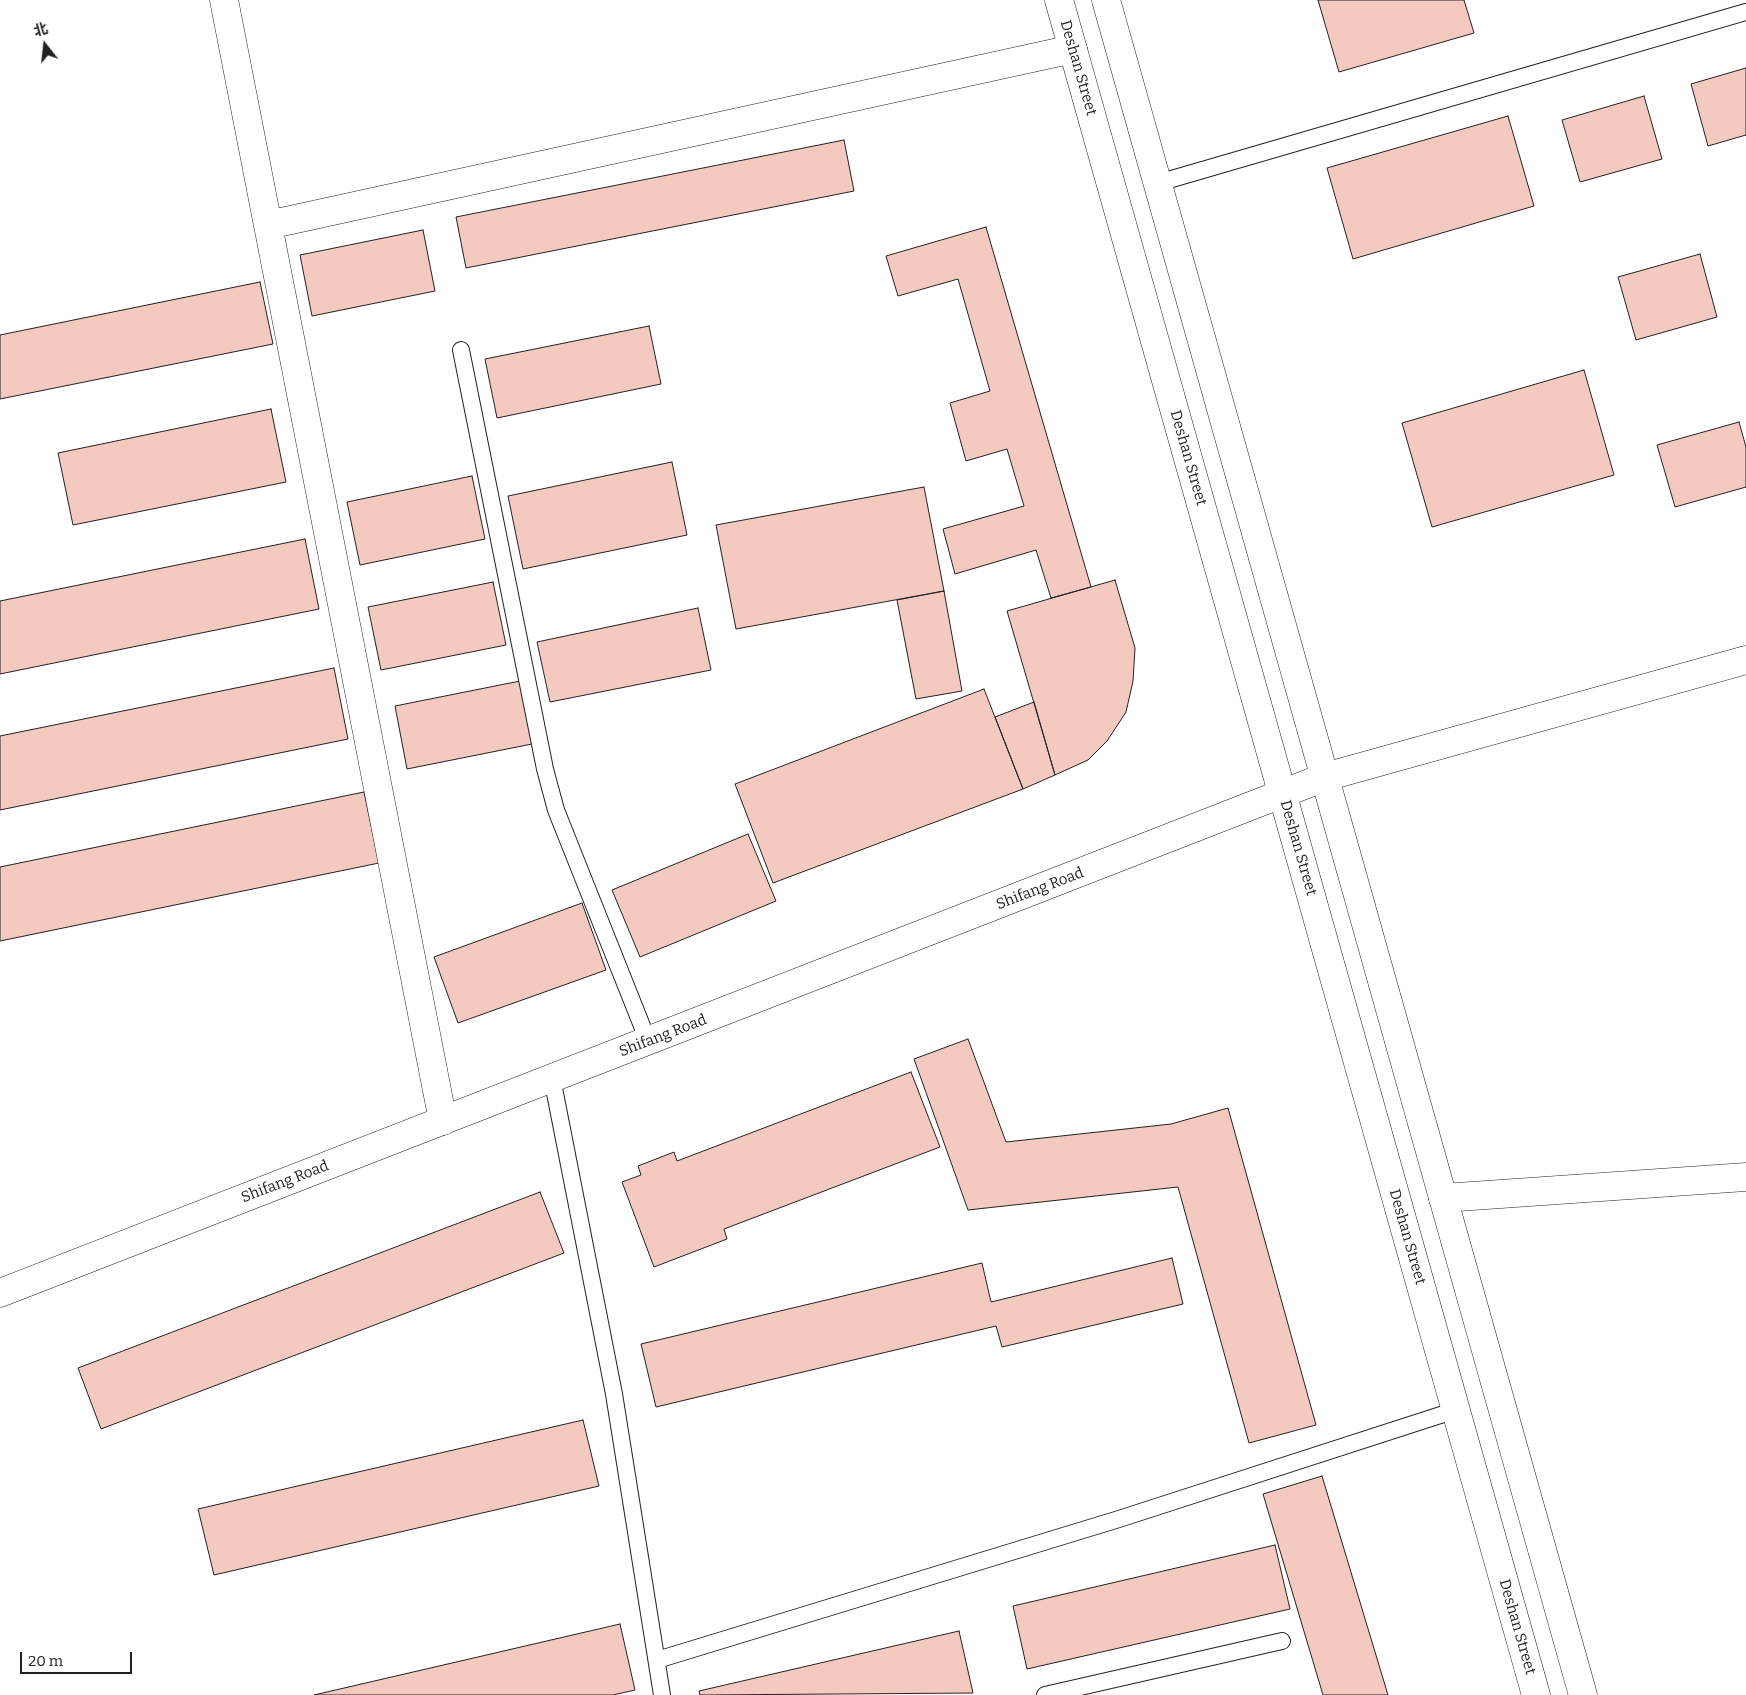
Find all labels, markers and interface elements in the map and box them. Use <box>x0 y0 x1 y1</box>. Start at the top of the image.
street label: Deshan Street <box>1056 18 1100 118</box>
north arrow <box>20 20 70 70</box>
text: 北 <box>32 20 50 40</box>
street label: Deshan Street <box>1166 408 1210 508</box>
street label: Deshan Street <box>1276 798 1320 898</box>
street label: Shifang Road <box>994 864 1086 914</box>
street label: Shifang Road <box>617 1011 709 1061</box>
street label: Shifang Road <box>239 1157 331 1207</box>
street label: Deshan Street <box>1385 1187 1429 1287</box>
street label: Deshan Street <box>1495 1577 1539 1677</box>
scale bar <box>22 1642 135 1674</box>
text: 20 m <box>28 1652 63 1670</box>

